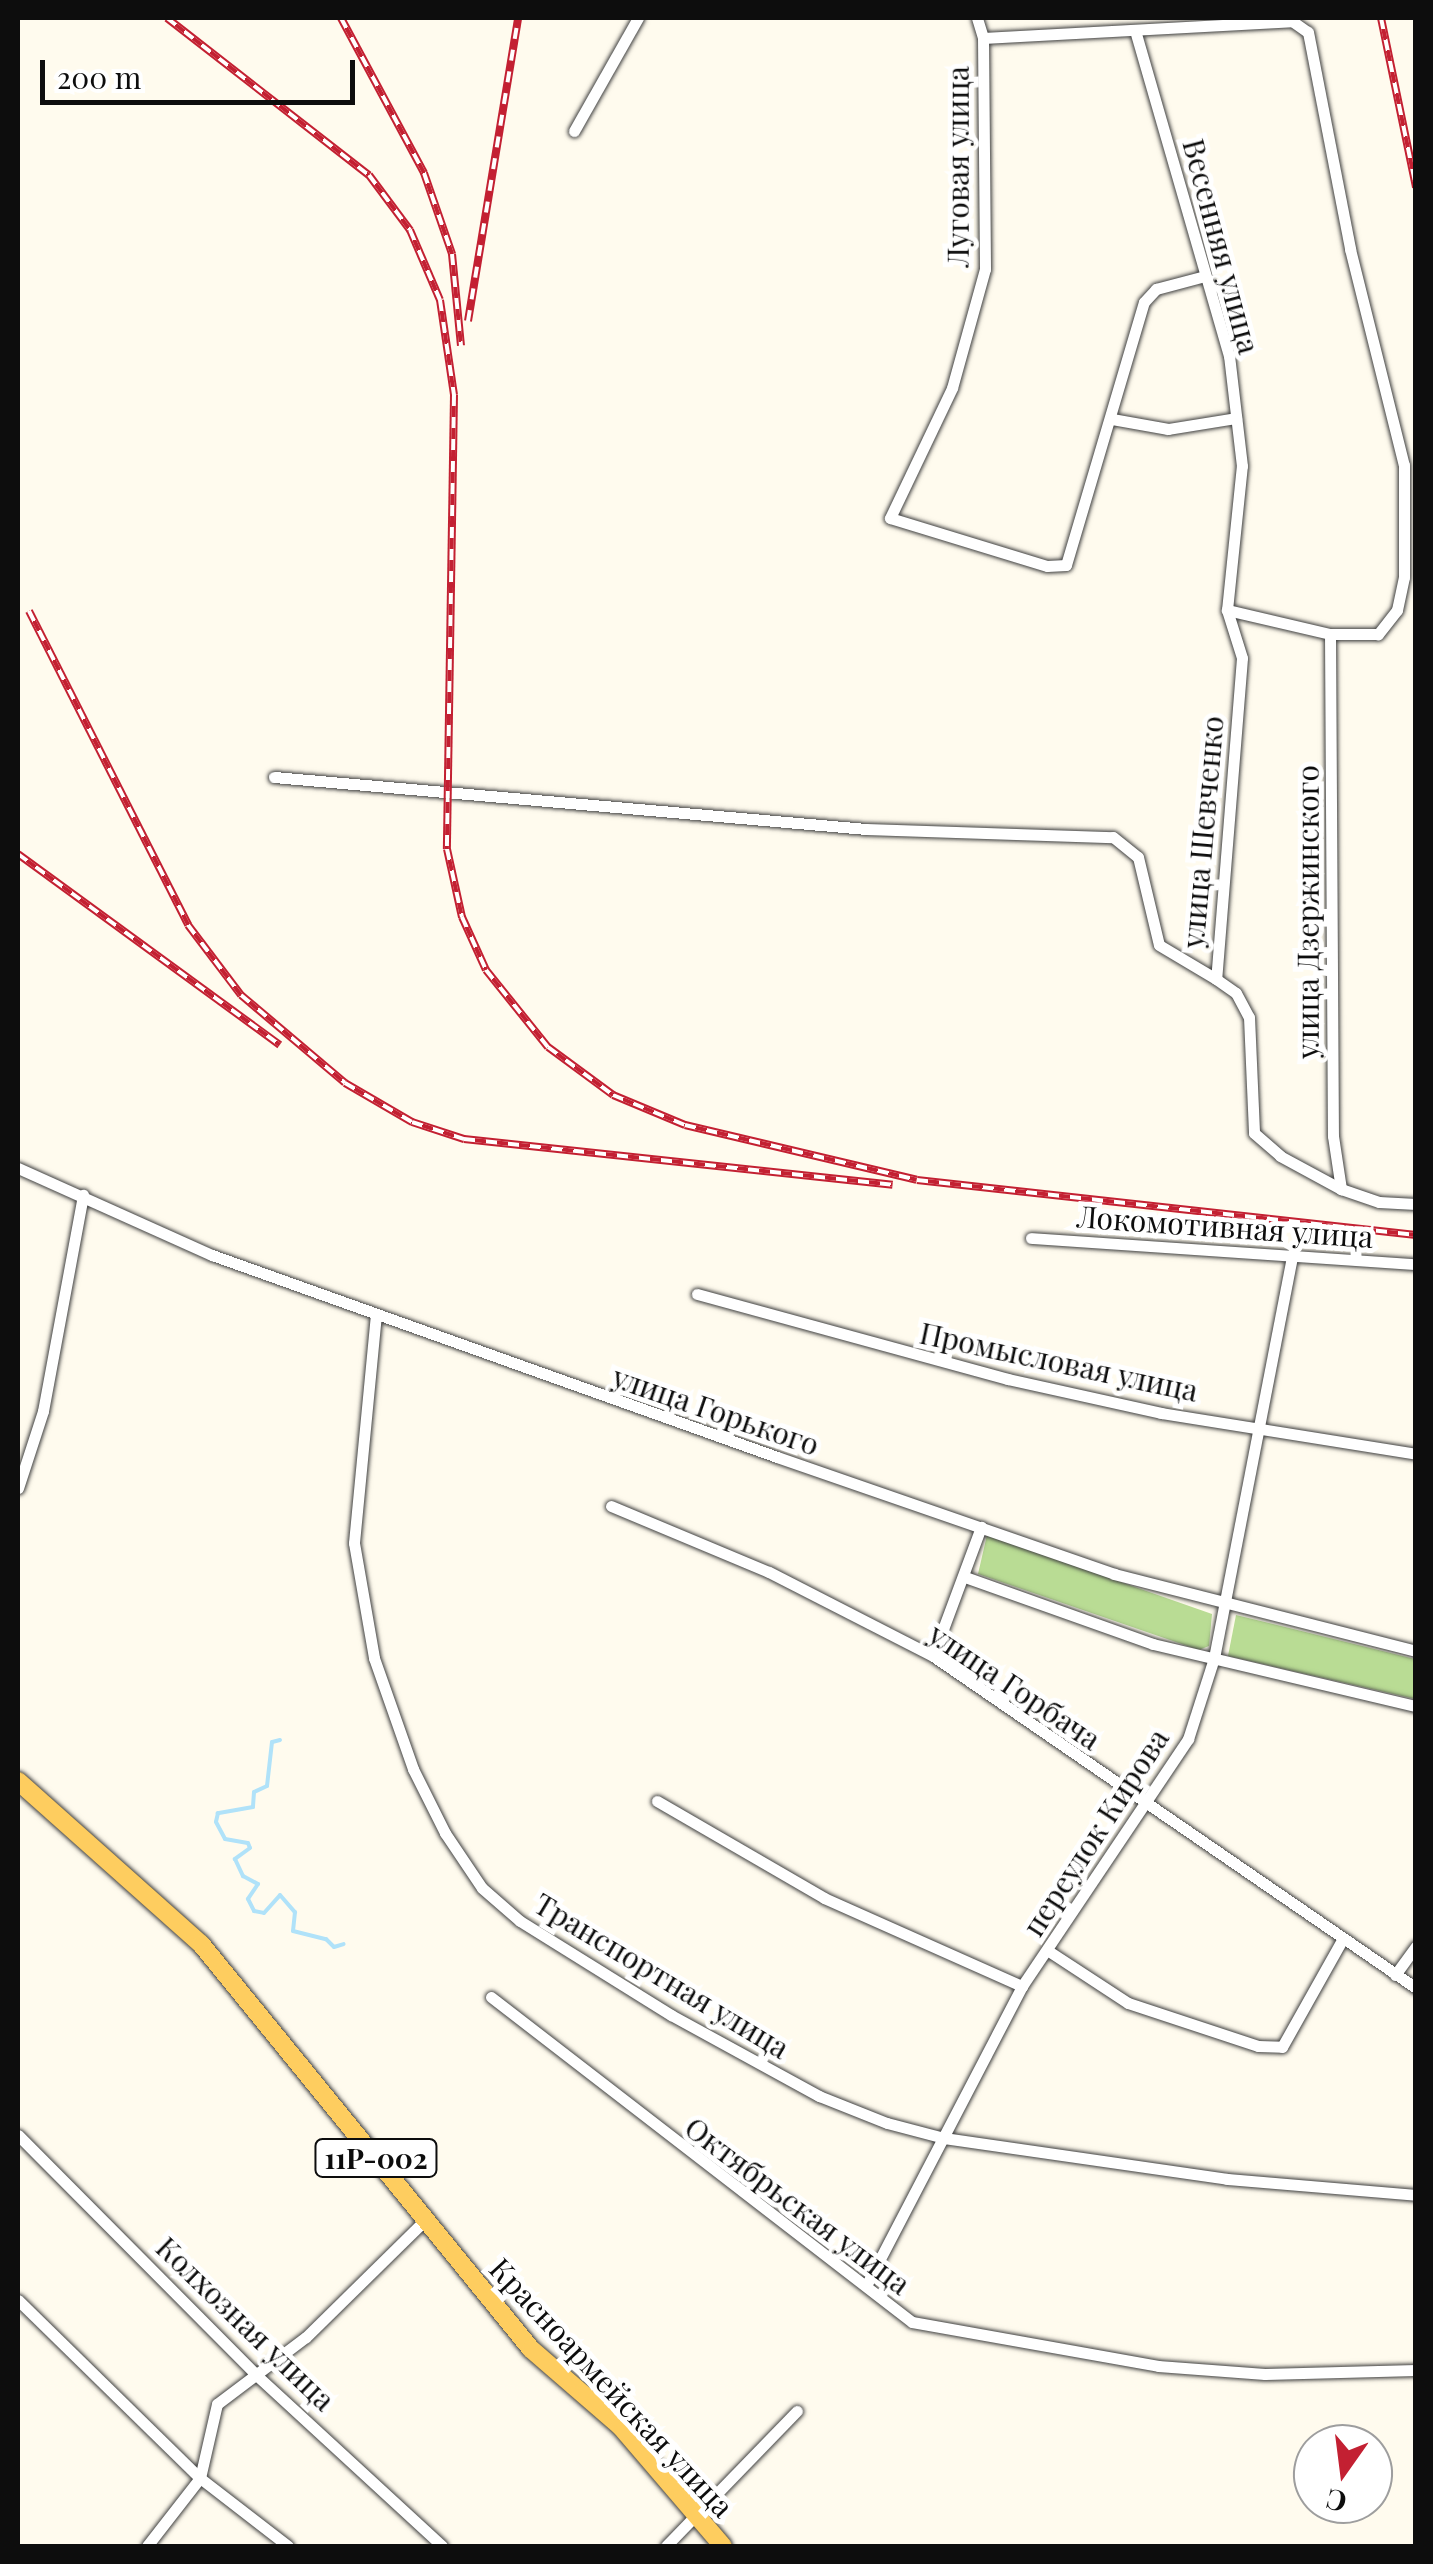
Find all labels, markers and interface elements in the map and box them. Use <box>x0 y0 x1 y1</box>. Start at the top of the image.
scale bar <box>45 40 360 102</box>
text: 200 m <box>57 57 141 97</box>
street label: Луговая улица <box>939 66 975 268</box>
street label: Весенняя улица <box>1176 135 1268 357</box>
street label: улица Шевченко <box>1174 714 1230 950</box>
street label: улица Дзержинского <box>1289 765 1325 1059</box>
street label: Локомотивная улица <box>1076 1198 1374 1254</box>
street label: Промысловая улица <box>917 1314 1201 1408</box>
street label: улица Горького <box>608 1358 824 1462</box>
street label: улица Горбача <box>922 1615 1108 1757</box>
street label: переулок Кирова <box>1015 1722 1175 1942</box>
street label: Транспортная улица <box>528 1885 796 2065</box>
street label: Октябрьская улица <box>678 2109 918 2301</box>
road number: 11Р-002 <box>314 2135 438 2181</box>
street label: Колхозная улица <box>149 2229 343 2417</box>
street label: Красноармейская улица <box>483 2250 741 2524</box>
north arrow <box>1293 2424 1393 2524</box>
text: С <box>1322 2481 1350 2522</box>

